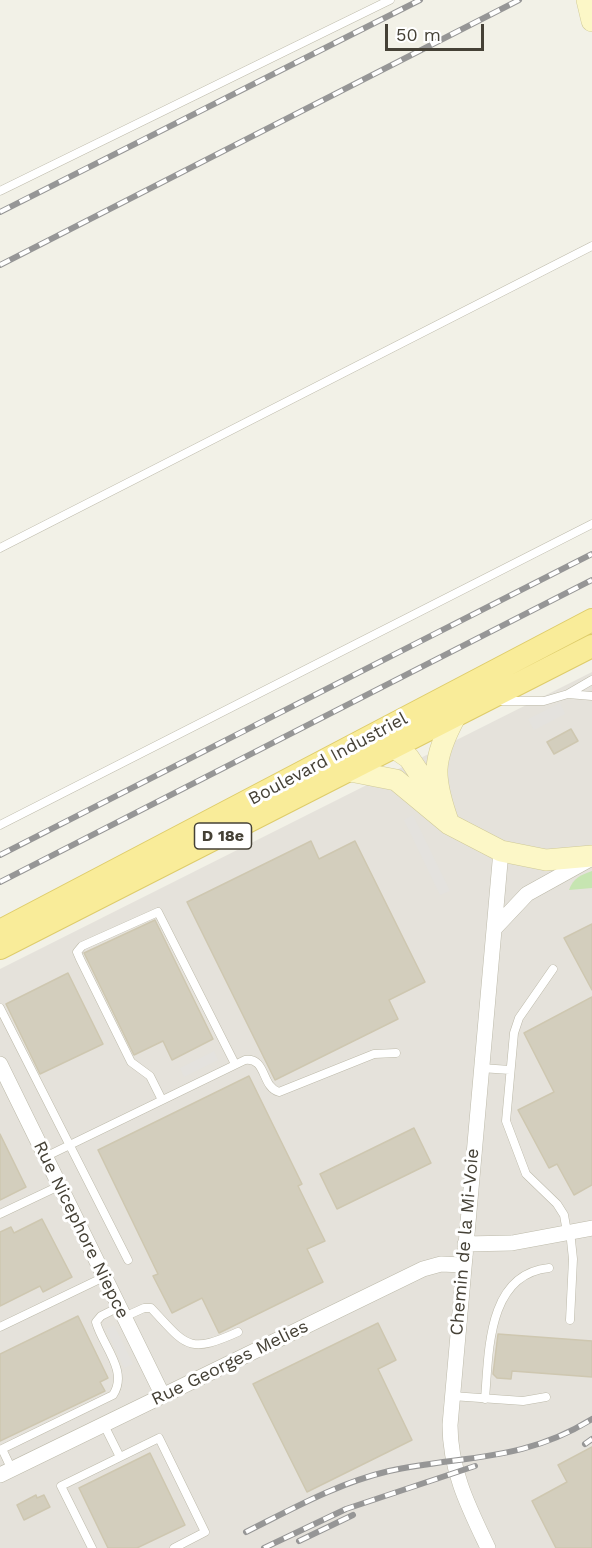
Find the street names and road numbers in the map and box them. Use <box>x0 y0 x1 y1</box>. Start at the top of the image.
street label: Boulevard Industriel <box>245 708 411 810</box>
road number: D 18e <box>194 823 252 849</box>
street label: Rue Nicephore Niepce <box>29 1138 133 1322</box>
street label: Chemin de la Mi-Voie <box>446 1147 484 1337</box>
street label: Rue Georges Melies <box>148 1316 312 1410</box>

